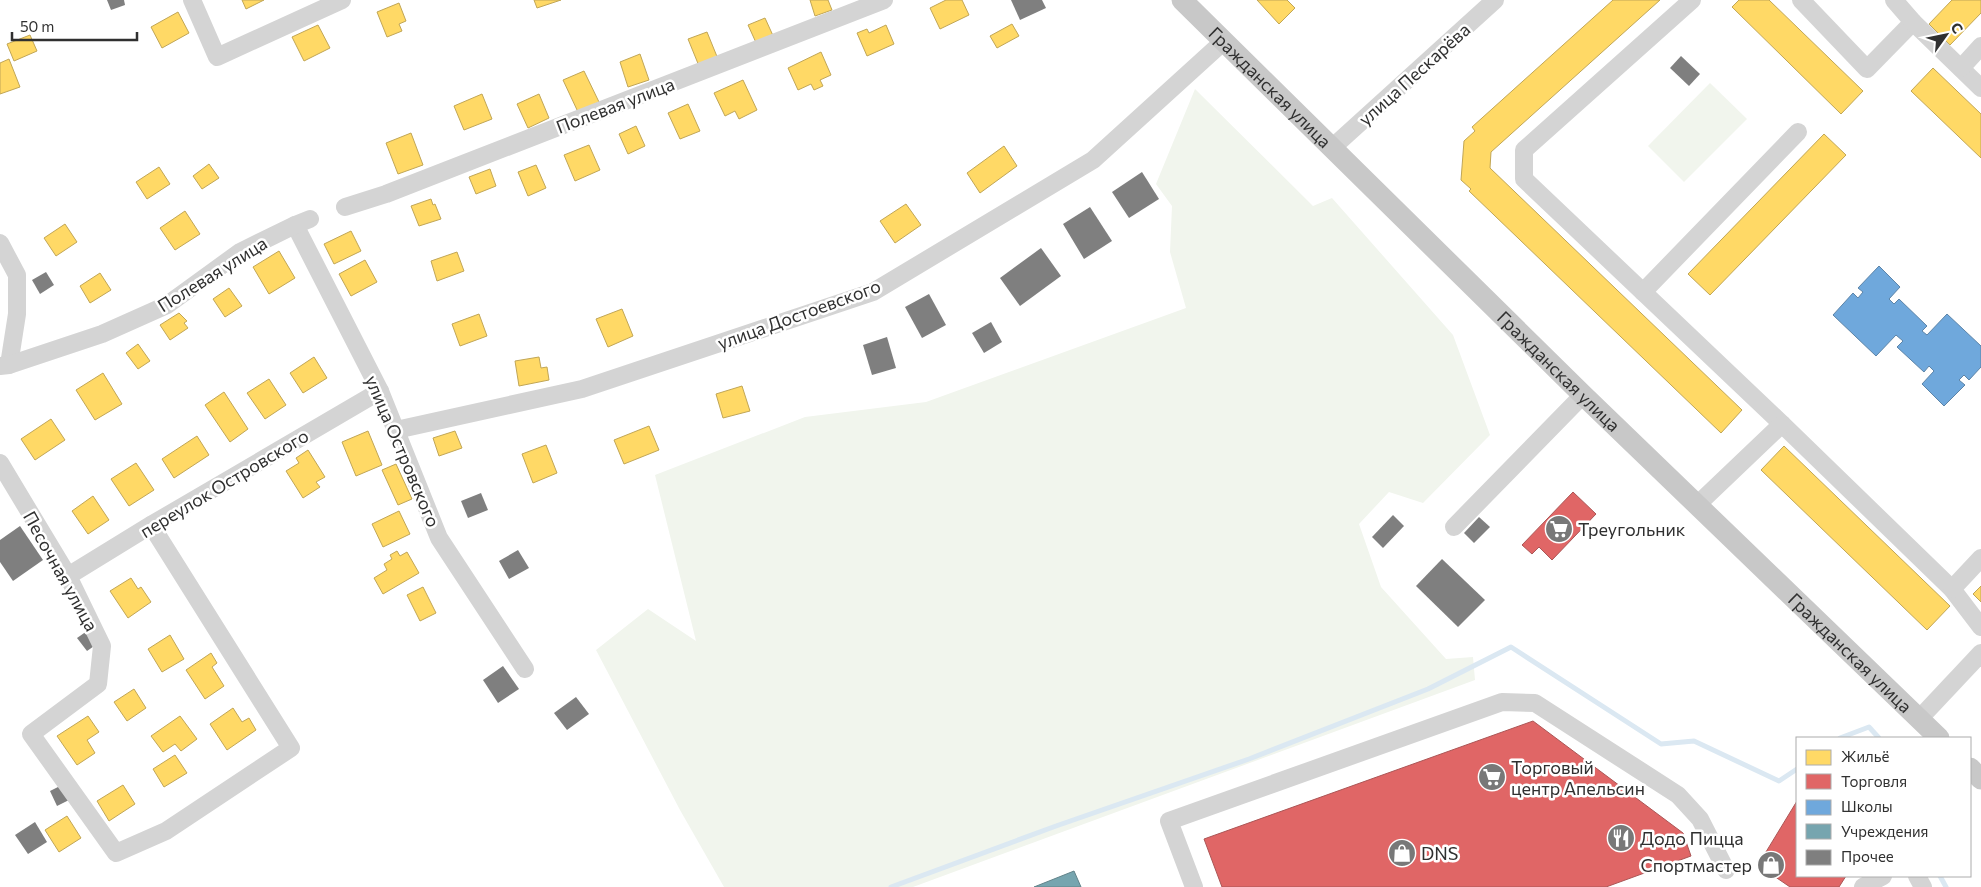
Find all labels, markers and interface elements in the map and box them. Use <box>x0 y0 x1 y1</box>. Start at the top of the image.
scale bar <box>12 10 138 42</box>
north arrow <box>1921 10 1971 60</box>
text: 50 m <box>20 17 54 35</box>
street label: улица Пескарёва <box>1354 18 1474 130</box>
text: С <box>1948 19 1967 36</box>
street label: Гражданская улица <box>1205 22 1336 152</box>
street label: Полевая улица <box>553 72 677 138</box>
street label: Полевая улица <box>153 232 271 316</box>
street label: улица Достоевского <box>714 274 884 354</box>
street label: Гражданская улица <box>1493 306 1625 436</box>
street label: улица Островского <box>361 372 445 530</box>
street label: переулок Островского <box>136 424 312 542</box>
street label: Песочная улица <box>19 507 103 635</box>
supermarket icon: Треугольник <box>1544 514 1574 544</box>
place label: Треугольник <box>1578 518 1686 540</box>
street label: Гражданская улица <box>1784 588 1917 717</box>
legend <box>1796 737 1971 877</box>
text: Жильё <box>1841 747 1889 765</box>
place label: Торговый центр Апельсин <box>1511 756 1645 799</box>
supermarket icon: Торговый центр Апельсин <box>1477 762 1507 792</box>
text: Торговля <box>1841 772 1907 790</box>
text: Школы <box>1841 797 1893 815</box>
text: Учреждения <box>1841 822 1928 840</box>
restaurant icon: Додо Пицца <box>1606 823 1636 853</box>
place label: Додо Пицца <box>1640 827 1744 849</box>
shop icon: DNS <box>1387 838 1417 868</box>
place label: DNS <box>1421 842 1458 864</box>
text: Прочее <box>1841 847 1894 865</box>
shop icon: Спортмастер <box>1756 850 1786 880</box>
place label: Спортмастер <box>1640 854 1752 876</box>

